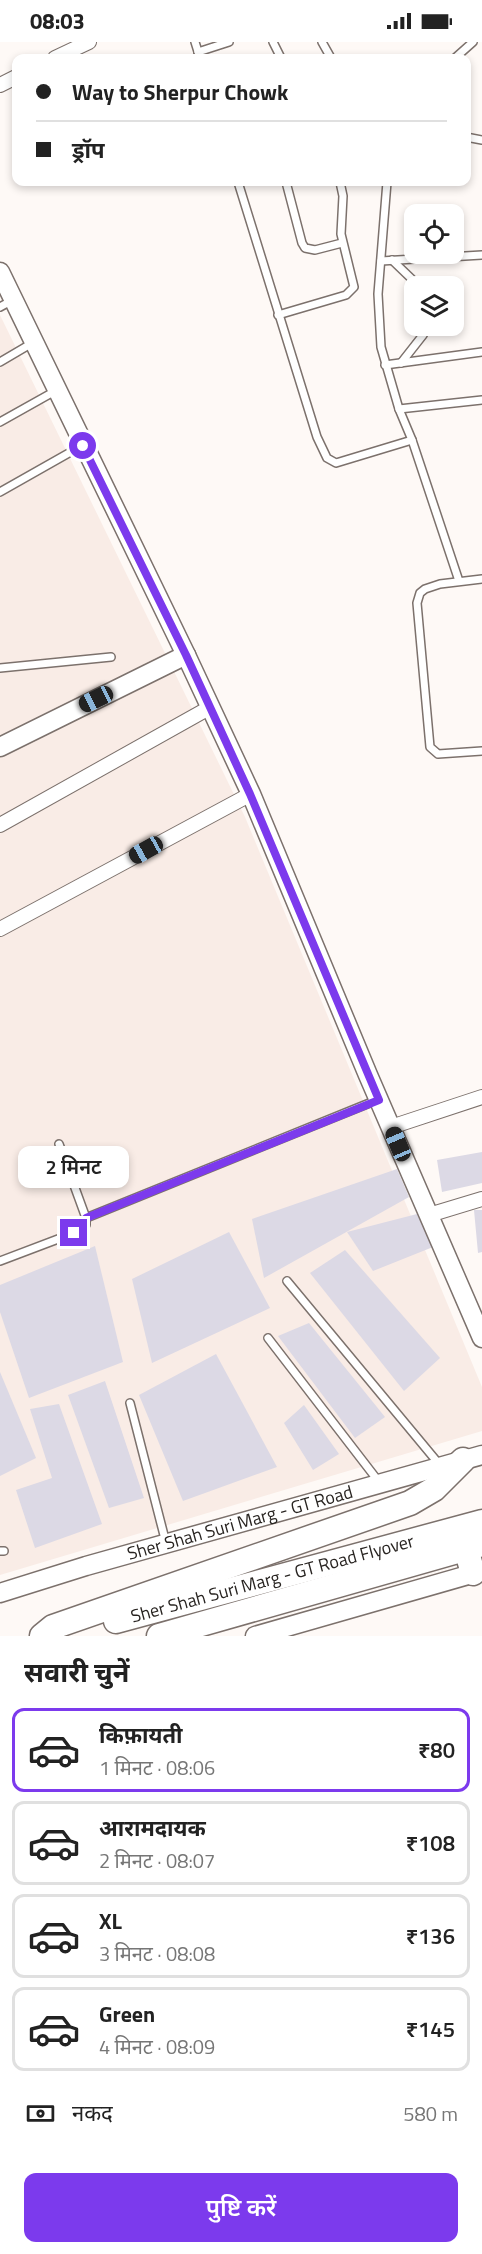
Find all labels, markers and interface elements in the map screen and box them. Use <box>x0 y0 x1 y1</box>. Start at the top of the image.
text: 08:03 <box>30 4 85 38</box>
text: Way to Sherpur Chowk <box>72 75 288 109</box>
text: ड्रॉप <box>72 133 105 167</box>
map controls <box>404 204 464 336</box>
button: locate <box>404 204 464 264</box>
button: layers <box>404 276 464 336</box>
route start <box>69 432 96 459</box>
car <box>76 683 116 715</box>
car <box>126 833 166 867</box>
car <box>383 1124 413 1164</box>
callout: 2 मिनट <box>19 1146 130 1188</box>
text: 2 मिनट <box>45 1151 102 1182</box>
route end <box>60 1219 87 1246</box>
street label: Sher Shah Suri Marg - GT Road <box>124 1478 356 1567</box>
street label: Sher Shah Suri Marg - GT Road Flyover <box>128 1527 417 1629</box>
text: सवारी चुनें <box>24 1651 129 1692</box>
text: किफ़ायती <box>99 1718 183 1752</box>
icon: car <box>27 1723 81 1777</box>
text: ₹80 <box>418 1733 455 1767</box>
text: 1 मिनट · 08:06 <box>99 1752 215 1783</box>
text: आरामदायक <box>99 1811 206 1845</box>
icon: car <box>27 1816 81 1870</box>
text: ₹108 <box>406 1826 455 1860</box>
text: 2 मिनट · 08:07 <box>99 1845 215 1876</box>
text: XL <box>99 1904 122 1938</box>
icon: car <box>27 1909 81 1963</box>
text: ₹136 <box>406 1919 455 1953</box>
text: 3 मिनट · 08:08 <box>99 1938 215 1969</box>
text: Green <box>99 1997 155 2031</box>
icon: car <box>27 2002 81 2056</box>
text: ₹145 <box>406 2012 455 2046</box>
text: 4 मिनट · 08:09 <box>99 2031 215 2062</box>
text: नकद <box>72 2096 113 2130</box>
icon: cash <box>24 2097 57 2130</box>
text: 580 m <box>403 2098 458 2129</box>
button: पुष्टि करें <box>24 2173 458 2242</box>

